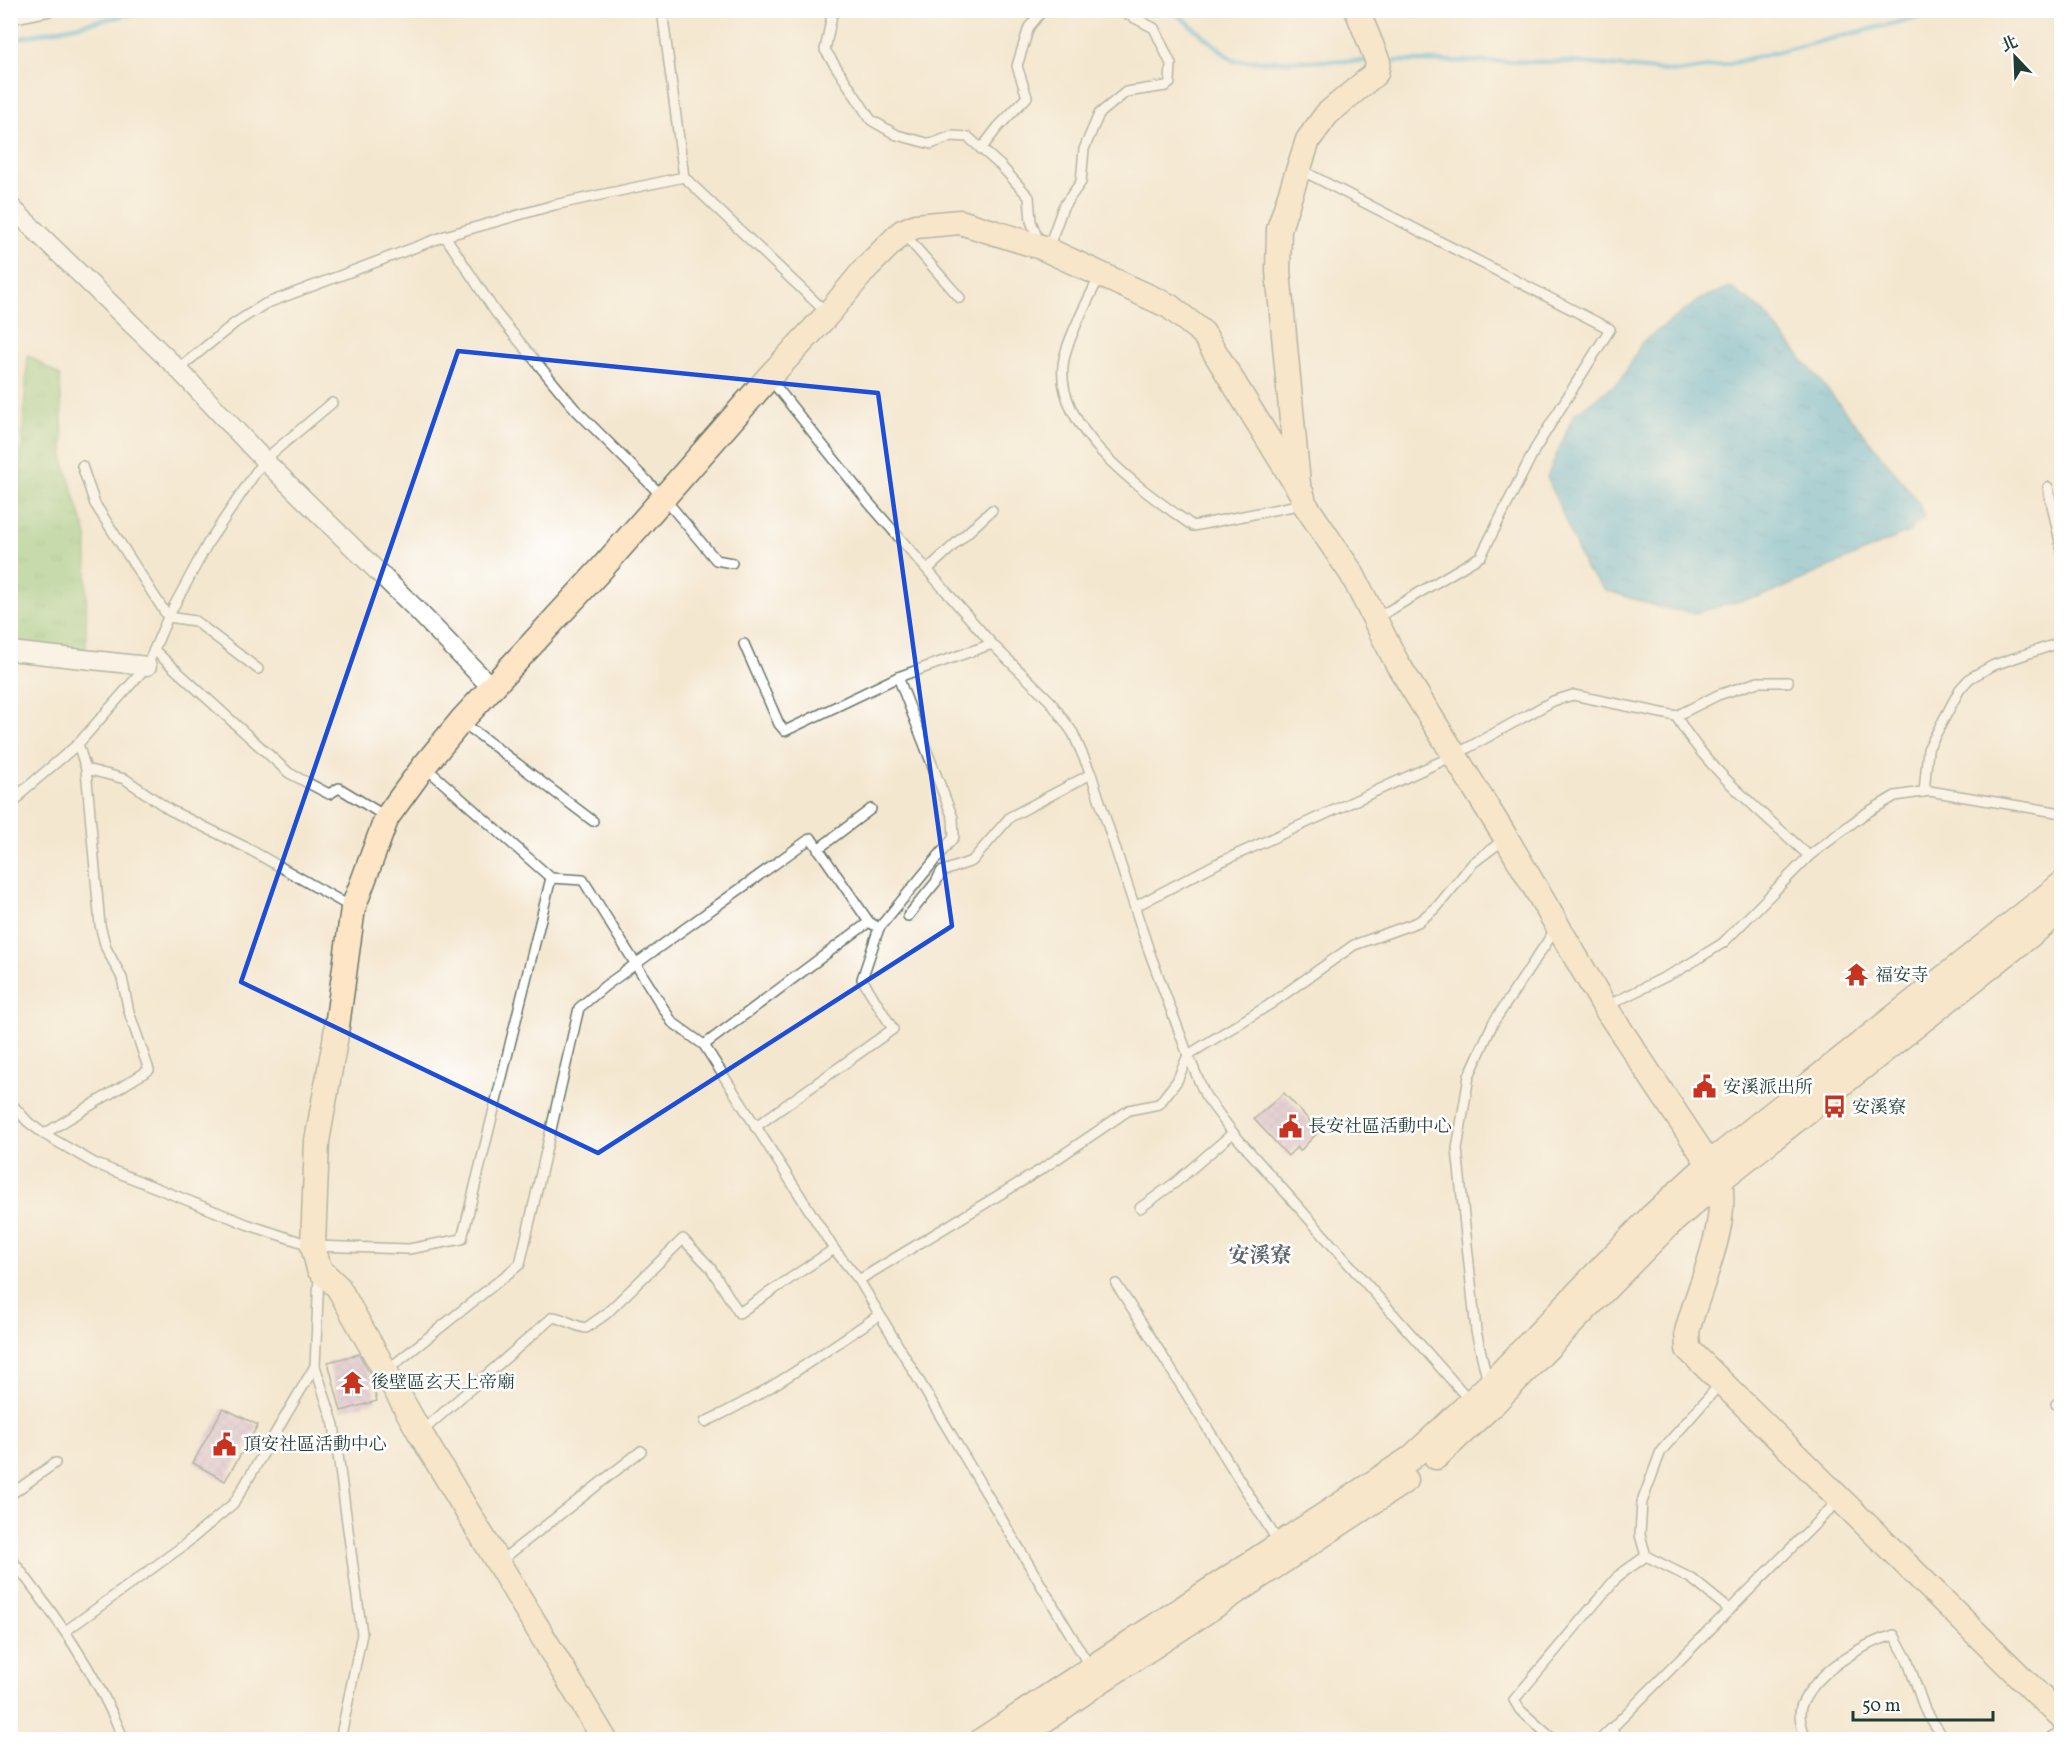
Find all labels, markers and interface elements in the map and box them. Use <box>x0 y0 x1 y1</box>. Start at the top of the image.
north arrow <box>1985 27 2045 87</box>
text: 北 <box>1998 32 2022 58</box>
temple icon: 福安寺 <box>1844 962 1870 988</box>
place label: 福安寺 <box>1875 964 1929 989</box>
public building icon: 安溪派出所 <box>1692 1074 1718 1100</box>
place label: 安溪派出所 <box>1723 1076 1813 1101</box>
bus stop icon: 安溪寮 <box>1821 1094 1847 1120</box>
place label: 安溪寮 <box>1852 1096 1906 1121</box>
public building icon: 長安社區活動中心 <box>1277 1113 1303 1139</box>
place label: 長安社區活動中心 <box>1308 1115 1452 1140</box>
district label: 安溪寮 <box>1229 1242 1292 1271</box>
temple icon: 後壁區玄天上帝廟 <box>340 1369 366 1395</box>
place label: 後壁區玄天上帝廟 <box>371 1371 515 1396</box>
public building icon: 頂安社區活動中心 <box>212 1431 238 1457</box>
place label: 頂安社區活動中心 <box>243 1433 387 1458</box>
scale bar <box>1853 1684 1992 1722</box>
text: 50 m <box>1862 1694 1901 1719</box>

